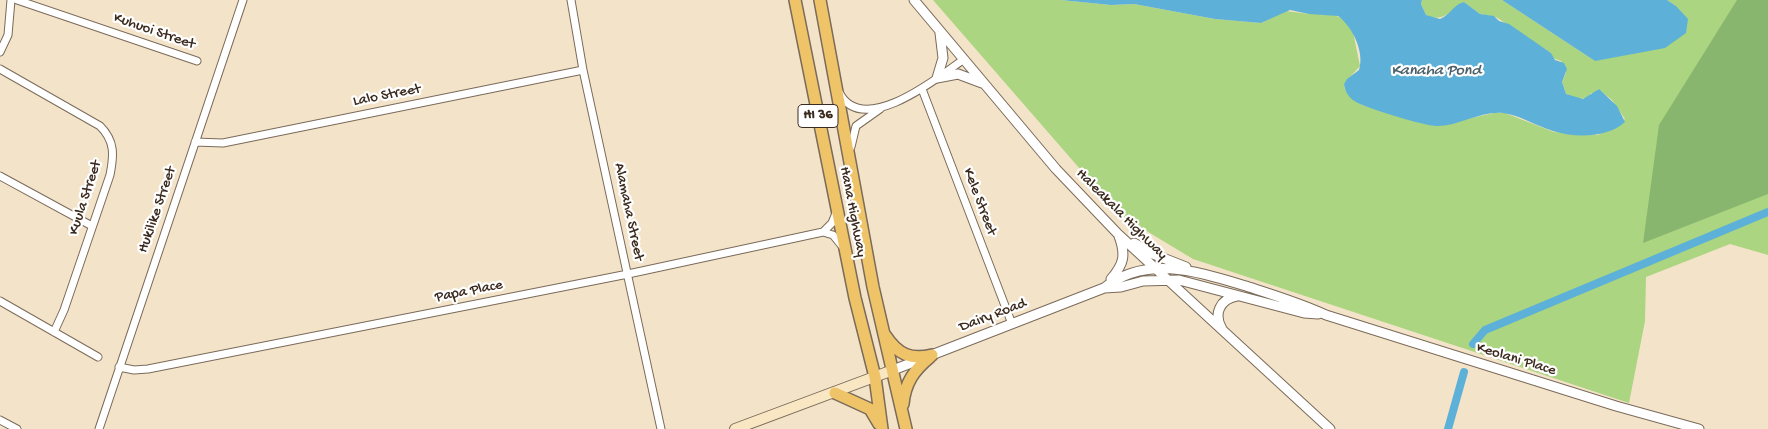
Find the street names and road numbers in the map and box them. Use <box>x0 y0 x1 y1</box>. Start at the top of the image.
street label: Kuhuoi Street <box>111 10 197 54</box>
street label: Lalo Street <box>352 81 422 111</box>
road number: HI 36 <box>798 104 838 128</box>
street label: Kuula Street <box>65 158 107 238</box>
street label: Alamaha Street <box>609 162 647 262</box>
street label: Hukilike Street <box>135 164 181 256</box>
street label: Hana Highway <box>834 165 870 259</box>
street label: Haleakala Highway <box>1071 165 1171 265</box>
street label: Kele Street <box>958 166 1000 238</box>
street label: Papa Place <box>434 277 504 307</box>
street label: Dairy Road <box>957 295 1029 337</box>
street label: Keolani Place <box>1474 339 1558 381</box>

